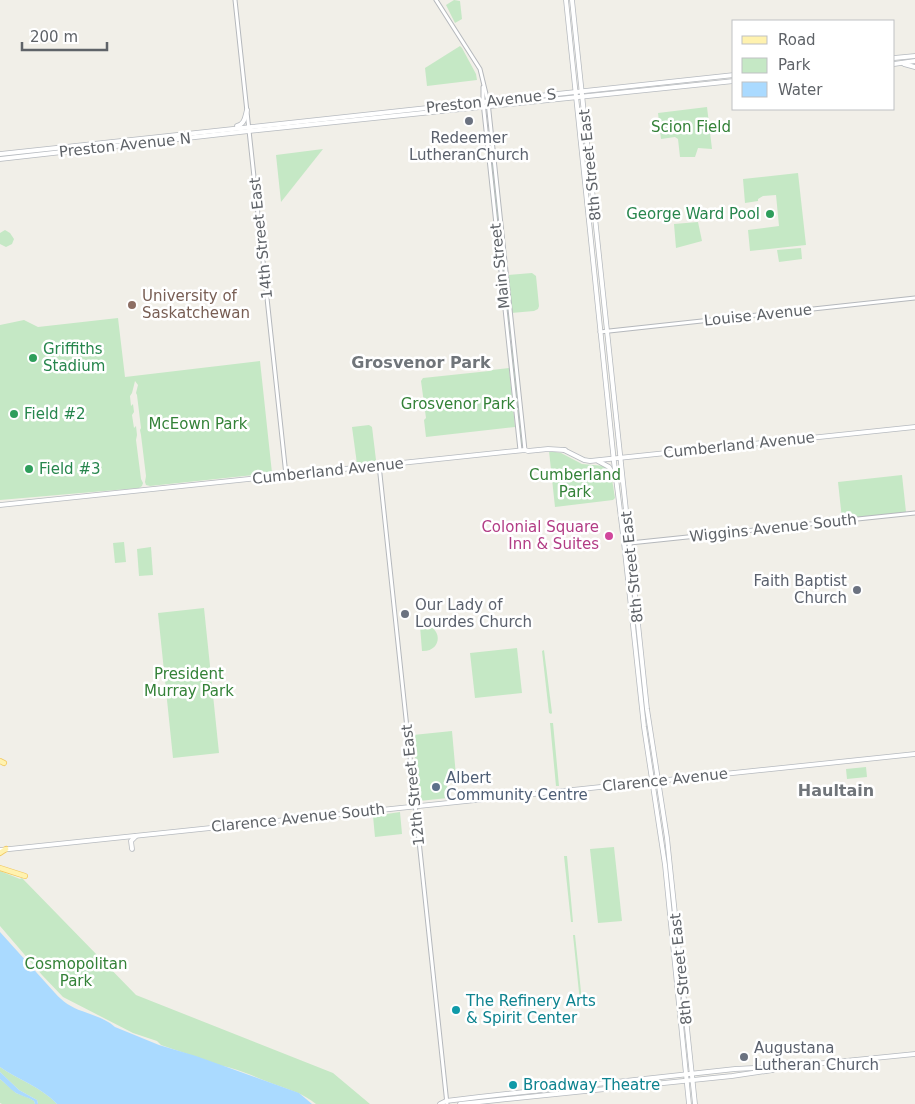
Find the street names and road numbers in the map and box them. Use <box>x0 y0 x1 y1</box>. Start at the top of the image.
street label: Preston Avenue S <box>425 85 557 117</box>
street label: 8th Street East <box>575 108 605 222</box>
street label: Preston Avenue N <box>58 129 192 161</box>
street label: 14th Street East <box>246 176 276 300</box>
street label: Main Street <box>487 222 513 310</box>
street label: Louise Avenue <box>703 300 813 330</box>
street label: Cumberland Avenue <box>662 428 816 462</box>
street label: Cumberland Avenue <box>251 454 405 488</box>
street label: 8th Street East <box>617 510 647 624</box>
street label: Wiggins Avenue South <box>688 510 858 546</box>
street label: 12th Street East <box>398 723 428 847</box>
street label: Clarence Avenue <box>601 764 729 796</box>
street label: Clarence Avenue South <box>210 800 386 836</box>
street label: 8th Street East <box>666 912 696 1026</box>

